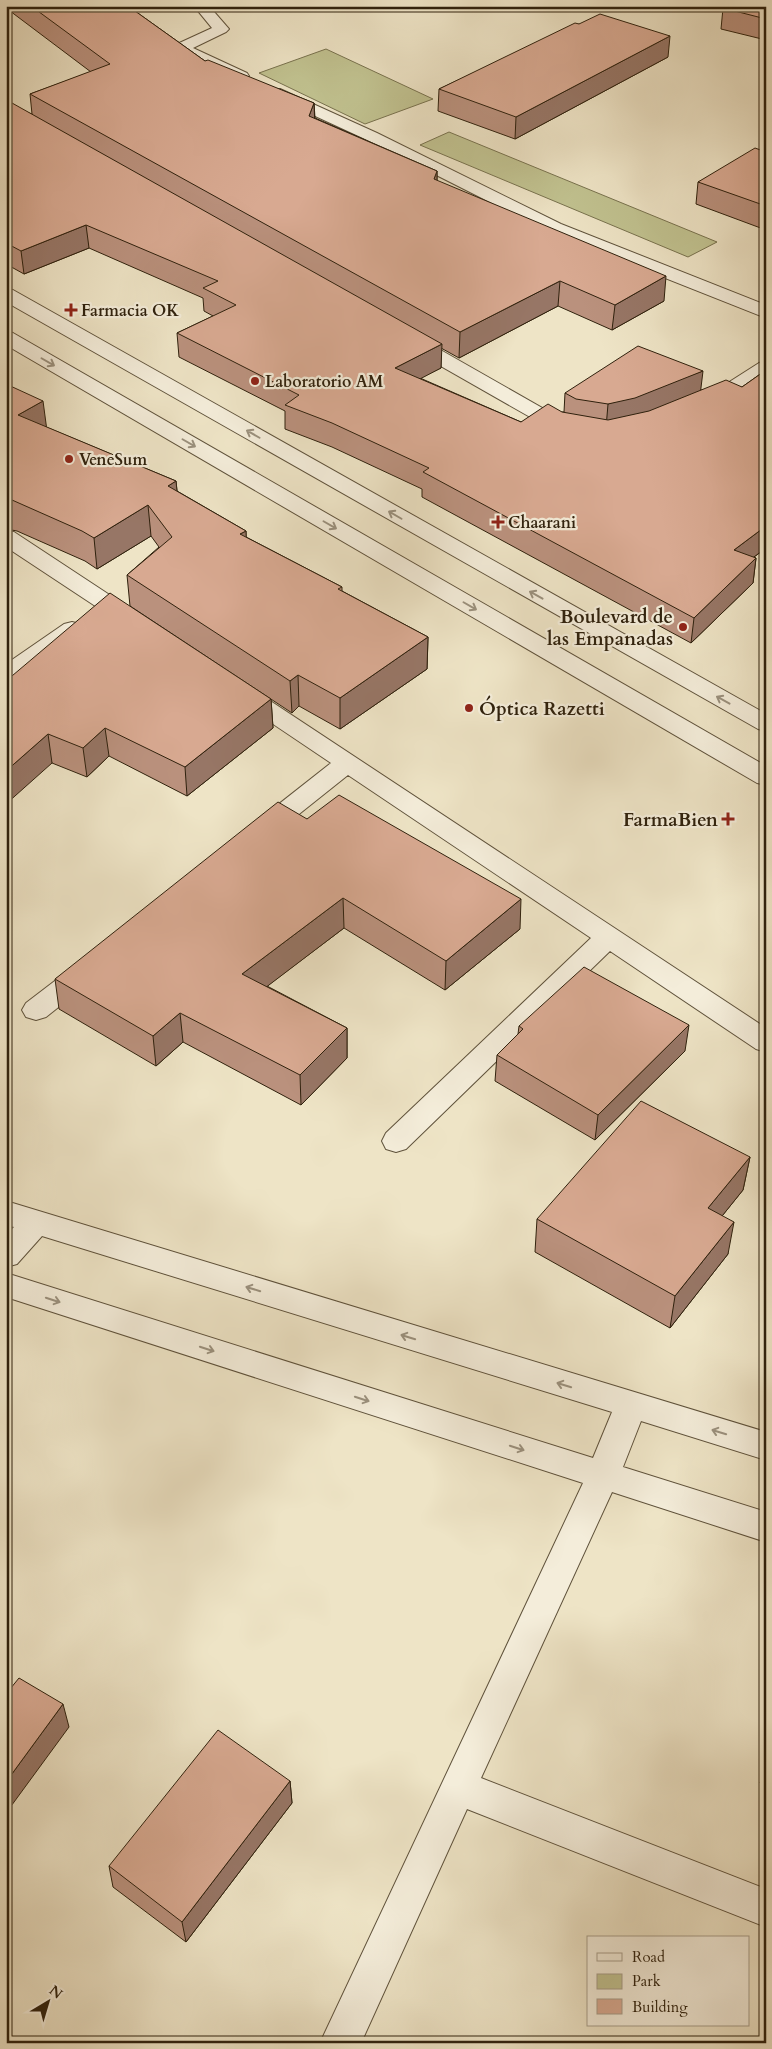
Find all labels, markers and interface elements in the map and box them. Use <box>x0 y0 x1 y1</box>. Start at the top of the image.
place label: Farmacia OK <box>81 300 179 322</box>
marker: Farmacia OK <box>65 304 77 316</box>
one-way arrow <box>41 357 55 367</box>
place label: Laboratorio AM <box>265 371 384 393</box>
marker: Laboratorio AM <box>249 375 261 387</box>
one-way arrow <box>247 429 261 439</box>
one-way arrow <box>182 439 196 449</box>
place label: VeneSum <box>79 449 147 471</box>
marker: VeneSum <box>63 453 75 465</box>
one-way arrow <box>388 509 402 519</box>
place label: Chaarani <box>508 512 576 534</box>
marker: Chaarani <box>492 516 504 528</box>
one-way arrow <box>322 520 336 530</box>
one-way arrow <box>529 589 544 599</box>
one-way arrow <box>463 601 478 611</box>
place label: Boulevard de las Empanadas <box>547 604 673 652</box>
marker: Boulevard de las Empanadas <box>677 621 689 633</box>
place label: Óptica Razetti <box>479 695 605 722</box>
one-way arrow <box>716 695 731 705</box>
marker: Óptica Razetti <box>463 702 475 714</box>
place label: FarmaBien <box>623 807 719 833</box>
marker: FarmaBien <box>722 813 734 825</box>
one-way arrow <box>245 1284 261 1294</box>
one-way arrow <box>44 1295 60 1305</box>
one-way arrow <box>401 1331 417 1341</box>
one-way arrow <box>199 1345 215 1354</box>
one-way arrow <box>556 1379 572 1389</box>
one-way arrow <box>354 1394 370 1404</box>
one-way arrow <box>712 1427 728 1437</box>
one-way arrow <box>509 1444 524 1453</box>
legend <box>587 1936 750 2026</box>
text: Road <box>632 1947 665 1967</box>
text: Park <box>632 1971 661 1991</box>
north arrow <box>22 1976 72 2026</box>
text: N <box>45 1981 66 2003</box>
text: Building <box>632 1997 688 2017</box>

